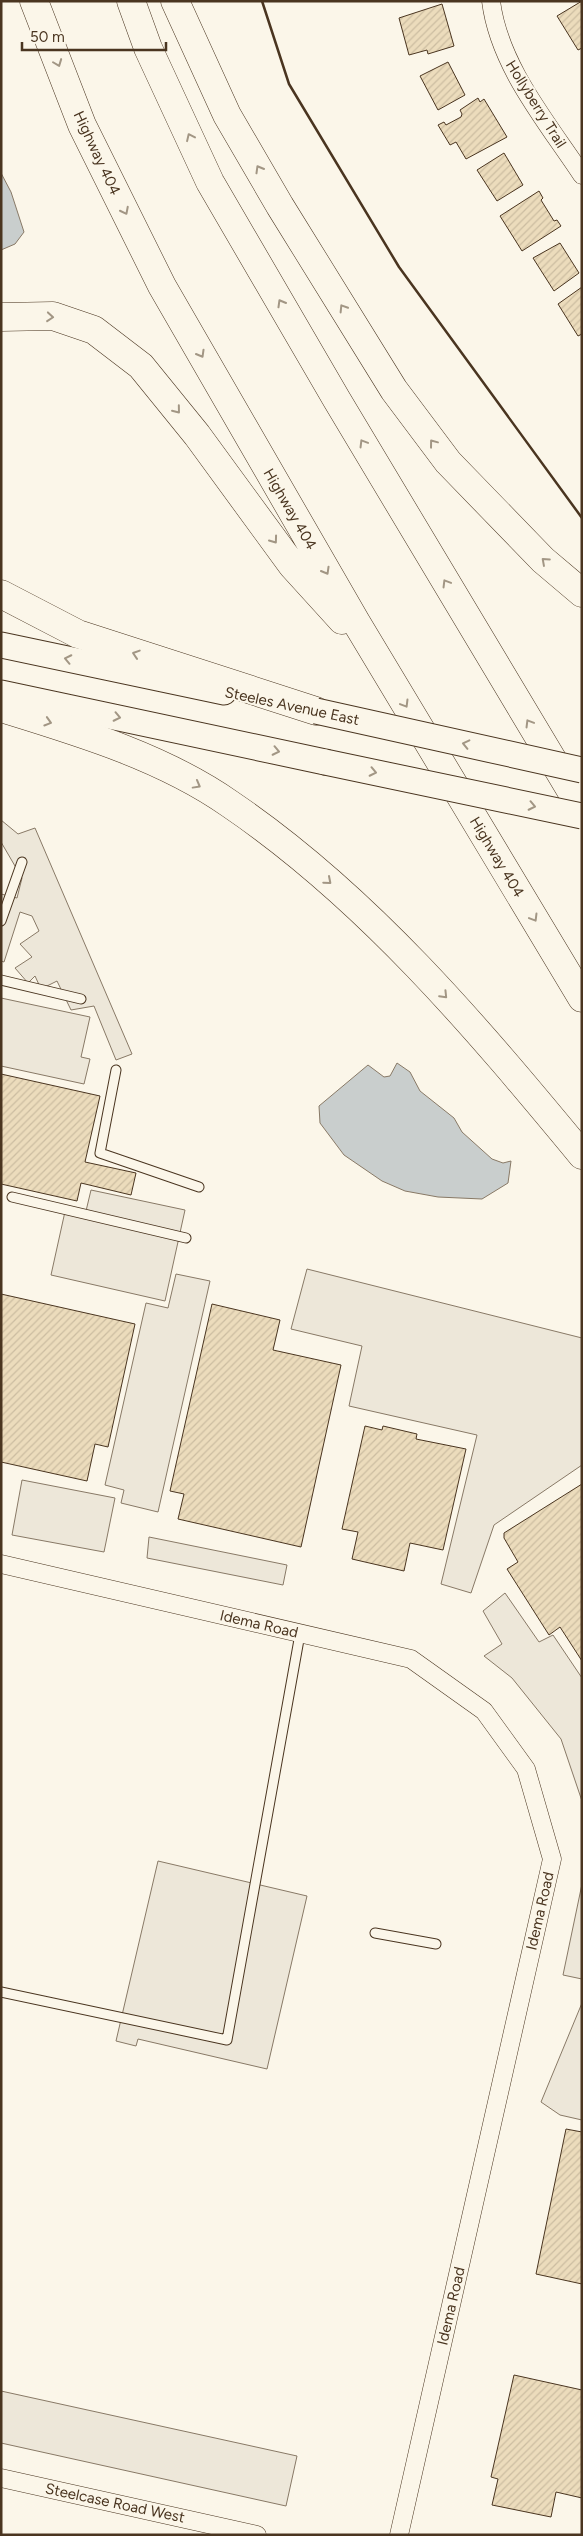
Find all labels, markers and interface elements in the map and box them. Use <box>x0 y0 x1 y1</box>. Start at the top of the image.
scale bar <box>22 20 166 52</box>
text: 50 m <box>30 28 65 46</box>
street label: Hollyberry Trail <box>502 57 570 151</box>
one-way arrow <box>52 58 62 67</box>
street label: Highway 404 <box>70 108 124 198</box>
one-way arrow <box>186 134 196 143</box>
one-way arrow <box>255 166 265 175</box>
one-way arrow <box>118 206 129 215</box>
one-way arrow <box>277 300 287 309</box>
one-way arrow <box>340 305 349 314</box>
one-way arrow <box>46 311 54 322</box>
one-way arrow <box>195 349 205 358</box>
one-way arrow <box>172 404 181 413</box>
one-way arrow <box>359 440 369 449</box>
one-way arrow <box>431 440 439 449</box>
street label: Highway 404 <box>260 465 320 553</box>
one-way arrow <box>268 534 277 544</box>
one-way arrow <box>541 558 550 567</box>
one-way arrow <box>320 565 330 574</box>
one-way arrow <box>442 580 452 589</box>
one-way arrow <box>133 650 141 660</box>
one-way arrow <box>63 655 72 665</box>
street label: Steeles Avenue East <box>223 683 361 729</box>
one-way arrow <box>398 698 408 707</box>
one-way arrow <box>113 712 122 722</box>
one-way arrow <box>43 717 51 727</box>
one-way arrow <box>526 719 536 728</box>
one-way arrow <box>461 739 470 750</box>
one-way arrow <box>272 746 281 756</box>
one-way arrow <box>368 766 377 777</box>
one-way arrow <box>192 779 201 789</box>
one-way arrow <box>527 800 536 810</box>
street label: Highway 404 <box>466 813 528 901</box>
one-way arrow <box>322 875 331 884</box>
one-way arrow <box>527 913 537 922</box>
one-way arrow <box>438 989 447 998</box>
street label: Idema Road <box>218 1606 300 1642</box>
street label: Idema Road <box>522 1870 558 1952</box>
street label: Idema Road <box>433 2265 469 2347</box>
street label: Steelcase Road West <box>44 2479 187 2527</box>

